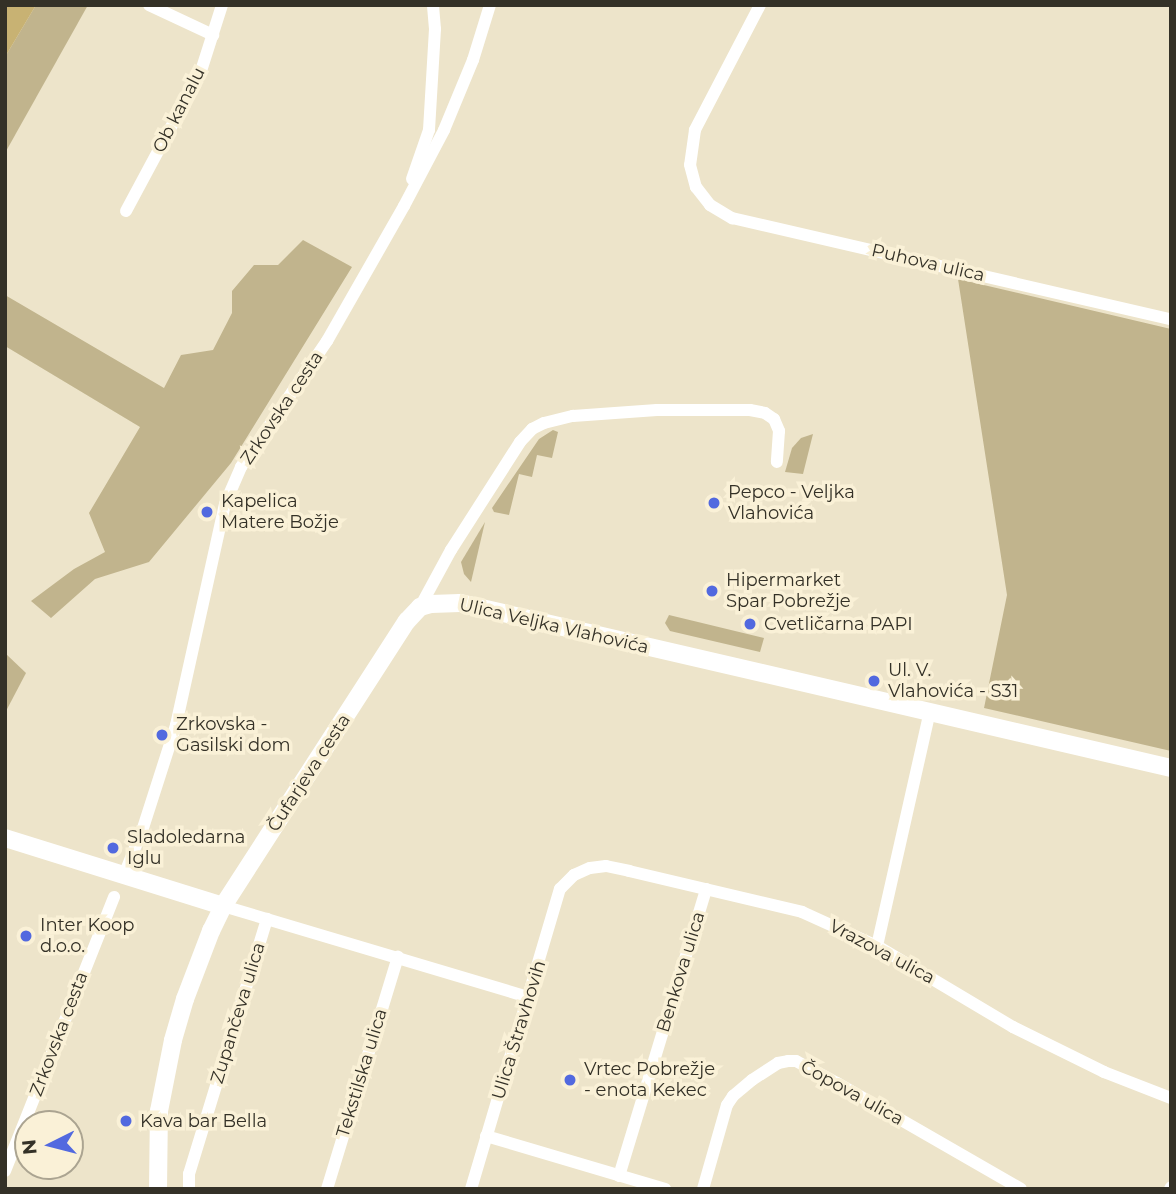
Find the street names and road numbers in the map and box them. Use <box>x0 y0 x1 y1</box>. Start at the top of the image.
street label: Ob kanalu <box>148 64 210 156</box>
street label: Puhova ulica <box>869 239 987 287</box>
street label: Zrkovska cesta <box>236 347 328 469</box>
street label: Ulica Veljka Vlahovića <box>457 594 651 658</box>
street label: Čufarjeva cesta <box>263 710 355 836</box>
street label: Benkova ulica <box>652 909 710 1035</box>
street label: Vrazova ulica <box>826 915 938 989</box>
street label: Zupančeva ulica <box>206 940 270 1086</box>
street label: Ulica Štravhovih <box>488 958 550 1102</box>
street label: Zrkovska cesta <box>25 969 93 1099</box>
street label: Tekstilska ulica <box>332 1006 392 1140</box>
street label: Čopova ulica <box>797 1056 907 1130</box>

